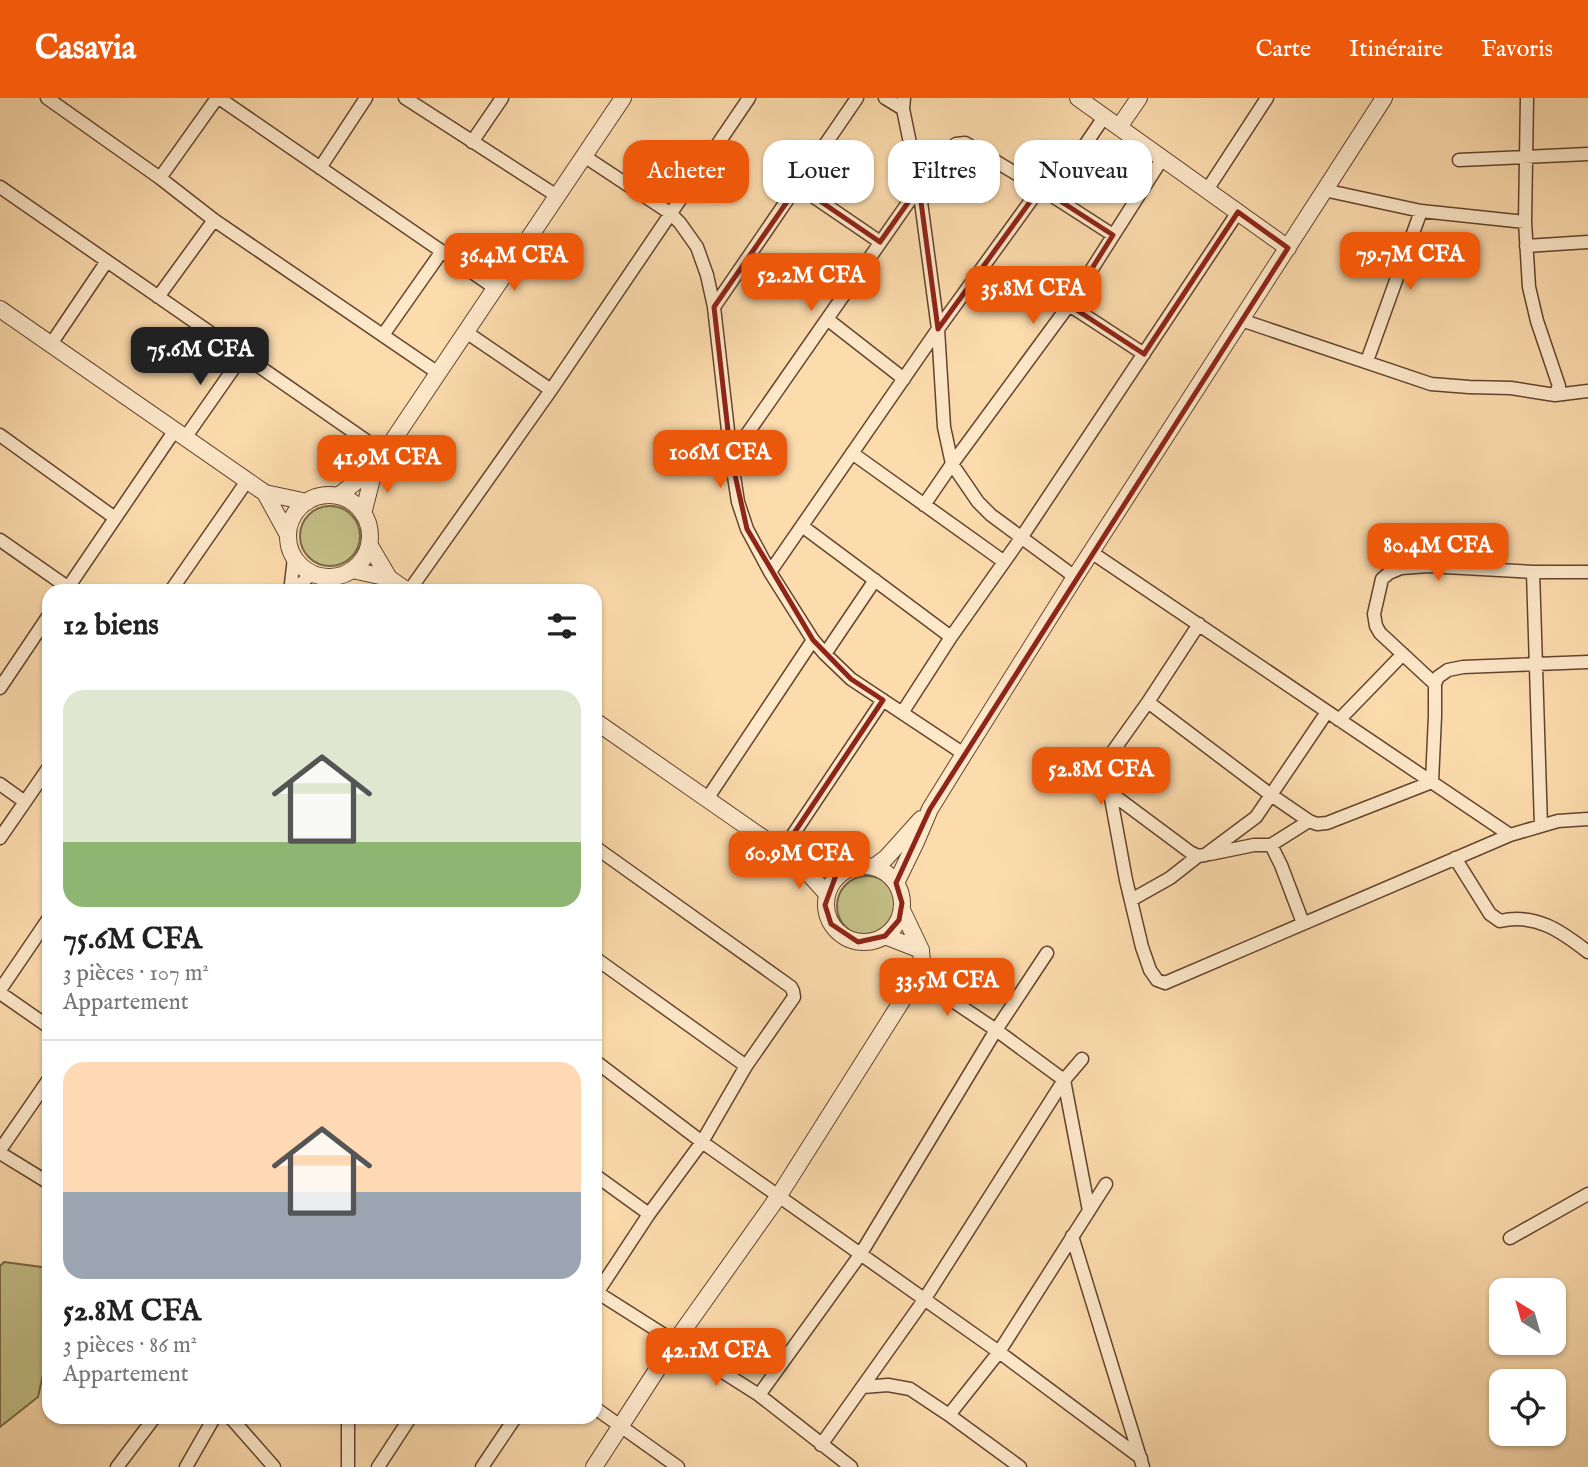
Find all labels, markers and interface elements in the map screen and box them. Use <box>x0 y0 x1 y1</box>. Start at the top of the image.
text: Casavia <box>35 28 136 70</box>
text: Carte <box>1255 34 1311 65</box>
text: Itinéraire <box>1349 34 1443 65</box>
text: Favoris <box>1481 34 1553 65</box>
chip: Acheter <box>623 140 749 203</box>
chip: Louer <box>763 140 874 203</box>
chip: Filtres <box>888 140 1000 203</box>
chip: Nouveau <box>1014 140 1152 203</box>
pin: 79.7M CFA <box>1330 232 1490 292</box>
pin: 36.4M CFA <box>434 234 594 293</box>
text: 79.7M CFA <box>1356 240 1464 269</box>
text: 36.4M CFA <box>460 241 568 270</box>
pin: 52.2M CFA <box>731 254 891 313</box>
text: 52.2M CFA <box>757 261 865 290</box>
pin: 35.8M CFA <box>953 266 1113 326</box>
text: 35.8M CFA <box>981 274 1085 303</box>
pin: 75.6M CFA <box>120 328 280 387</box>
text: 75.6M CFA <box>147 335 253 364</box>
pin: 106M CFA <box>648 430 792 490</box>
pin: 41.9M CFA <box>307 436 467 495</box>
text: 106M CFA <box>669 438 771 467</box>
text: 41.9M CFA <box>333 443 441 472</box>
pin: 80.4M CFA <box>1358 524 1518 583</box>
text: 80.4M CFA <box>1383 531 1493 560</box>
text: 12 biens <box>63 607 159 645</box>
icon: filters <box>543 607 581 645</box>
icon: home <box>259 736 385 862</box>
pin: 52.8M CFA <box>1021 748 1181 807</box>
text: 52.8M CFA <box>1048 755 1154 784</box>
pin: 60.9M CFA <box>719 832 879 891</box>
text: 60.9M CFA <box>745 839 853 868</box>
text: 75.6M CFA <box>63 921 202 959</box>
pin: 33.5M CFA <box>867 958 1027 1018</box>
text: 3 pièces · 107 m² <box>63 959 209 988</box>
text: 33.5M CFA <box>895 966 999 995</box>
text: Appartement <box>63 988 189 1017</box>
icon: home <box>259 1108 385 1234</box>
north arrow <box>1489 1278 1566 1354</box>
map controls <box>1489 1278 1566 1446</box>
text: 52.8M CFA <box>63 1293 201 1331</box>
pin: 42.1M CFA <box>636 1328 796 1388</box>
text: 3 pièces · 86 m² <box>63 1331 197 1360</box>
text: 42.1M CFA <box>662 1336 770 1365</box>
text: Appartement <box>63 1360 189 1389</box>
button: locate <box>1489 1369 1566 1446</box>

